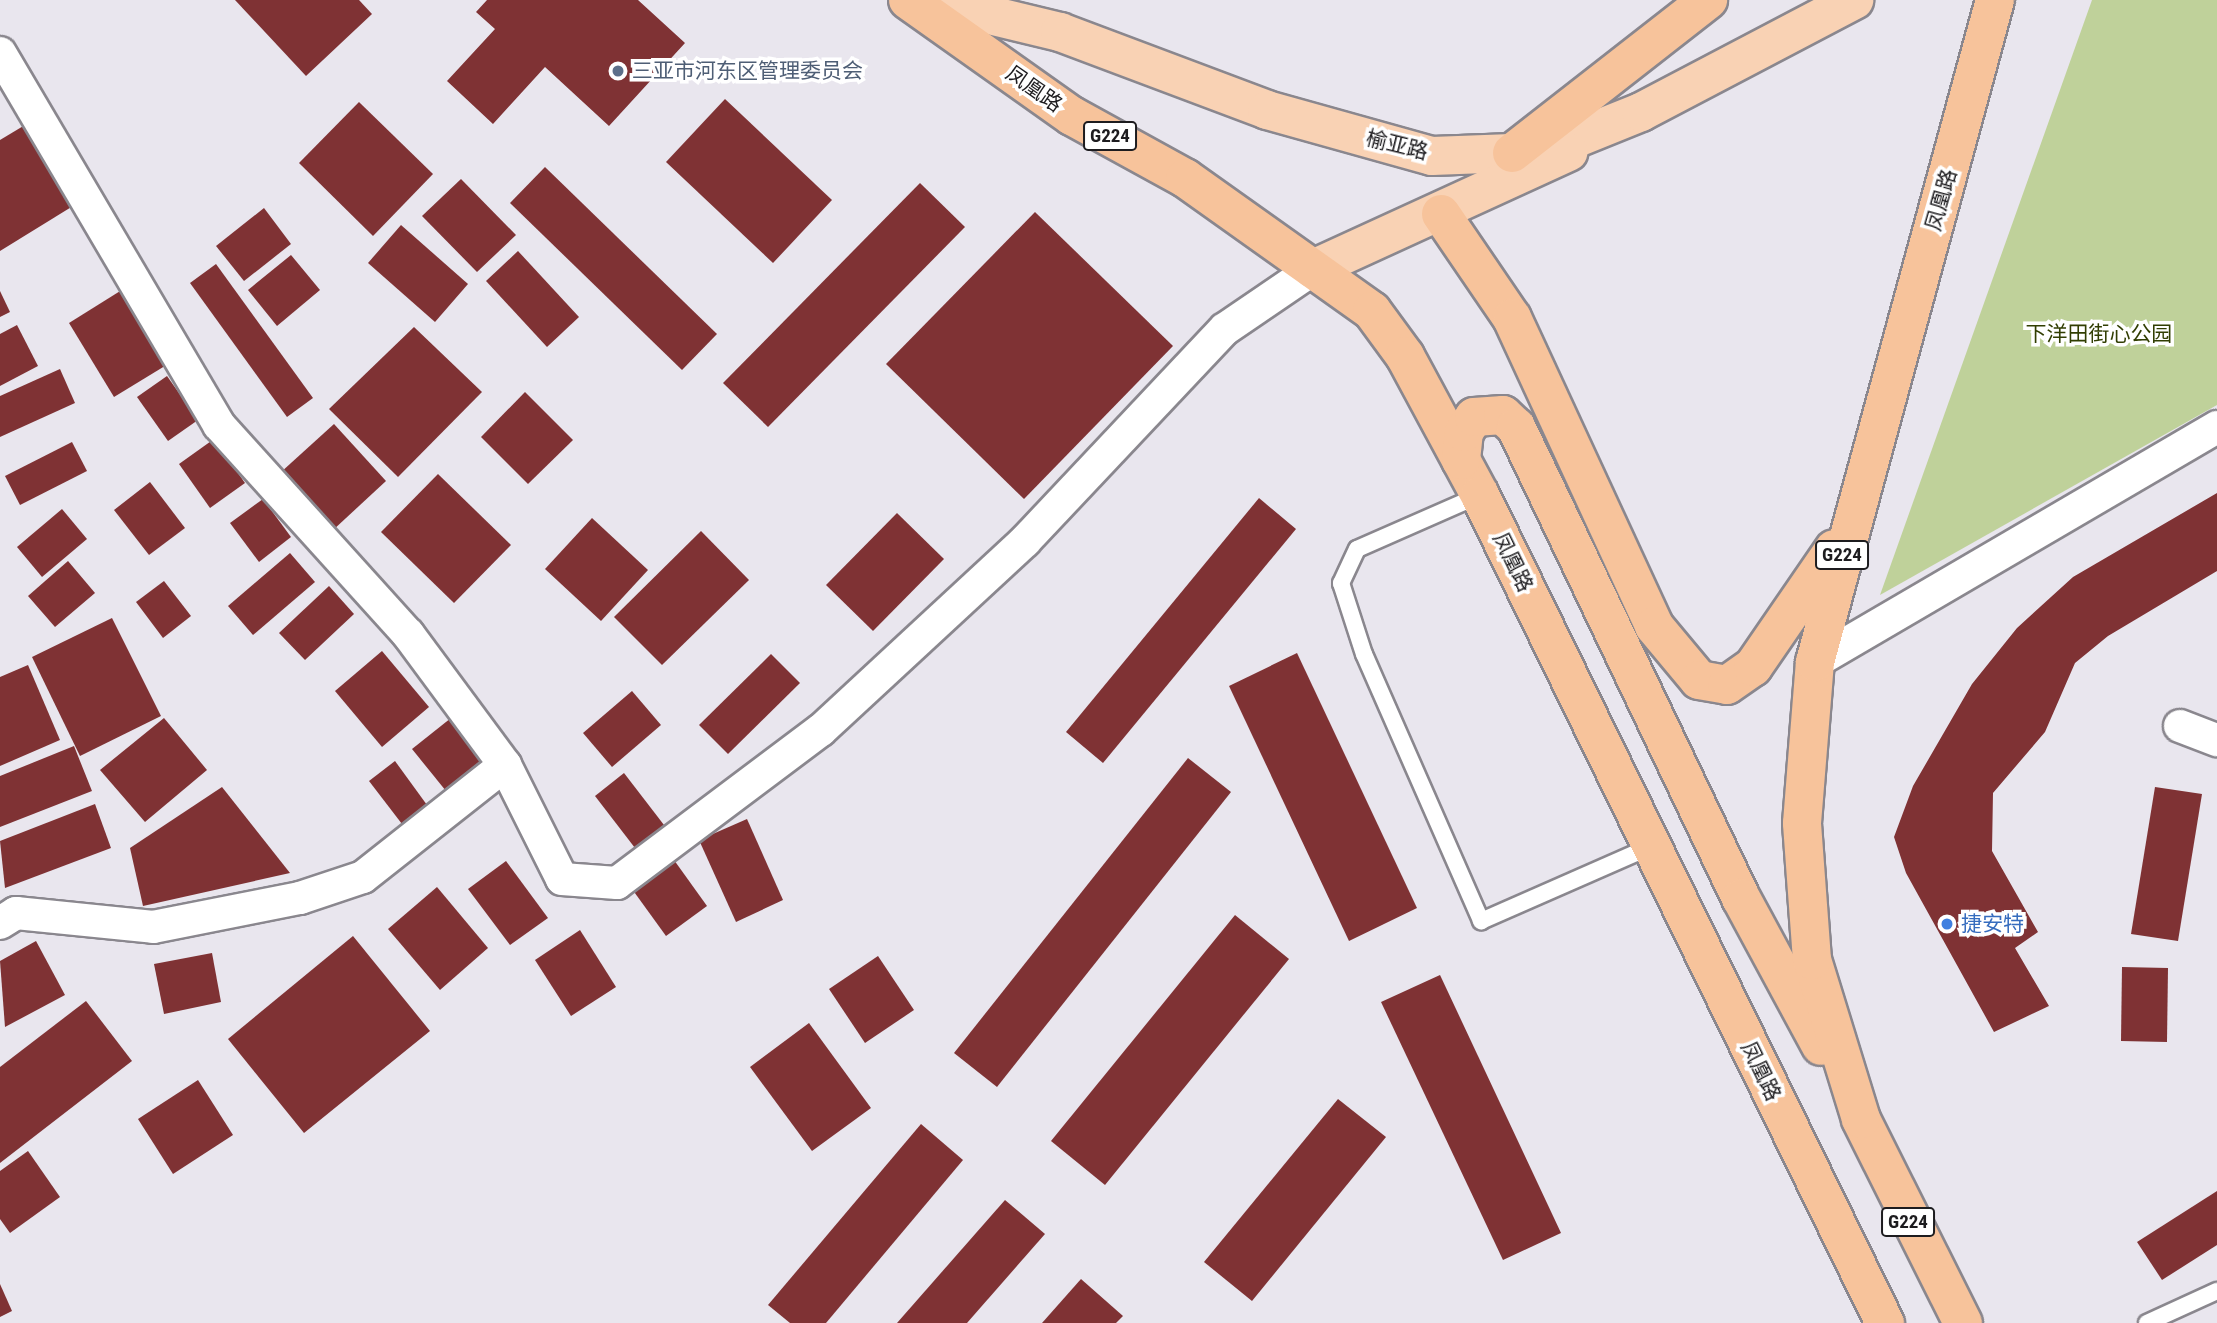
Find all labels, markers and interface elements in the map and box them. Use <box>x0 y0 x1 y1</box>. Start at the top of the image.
place label: 三亚市河东区管理委员会 <box>632 58 863 84</box>
street label: 凤凰路 <box>1001 61 1067 117</box>
marker: 三亚市河东区管理委员会 <box>610 63 626 79</box>
road number: G224 <box>1082 120 1138 152</box>
street label: 榆亚路 <box>1363 125 1431 165</box>
street label: 凤凰路 <box>1920 166 1962 234</box>
park label: 下洋田街心公园 <box>2026 321 2172 347</box>
street label: 凤凰路 <box>1488 528 1538 596</box>
road number: G224 <box>1814 540 1870 570</box>
place label: 捷安特 <box>1961 911 2024 937</box>
marker: 捷安特 <box>1939 916 1955 932</box>
street label: 凤凰路 <box>1736 1037 1786 1105</box>
road number: G224 <box>1880 1206 1936 1238</box>

